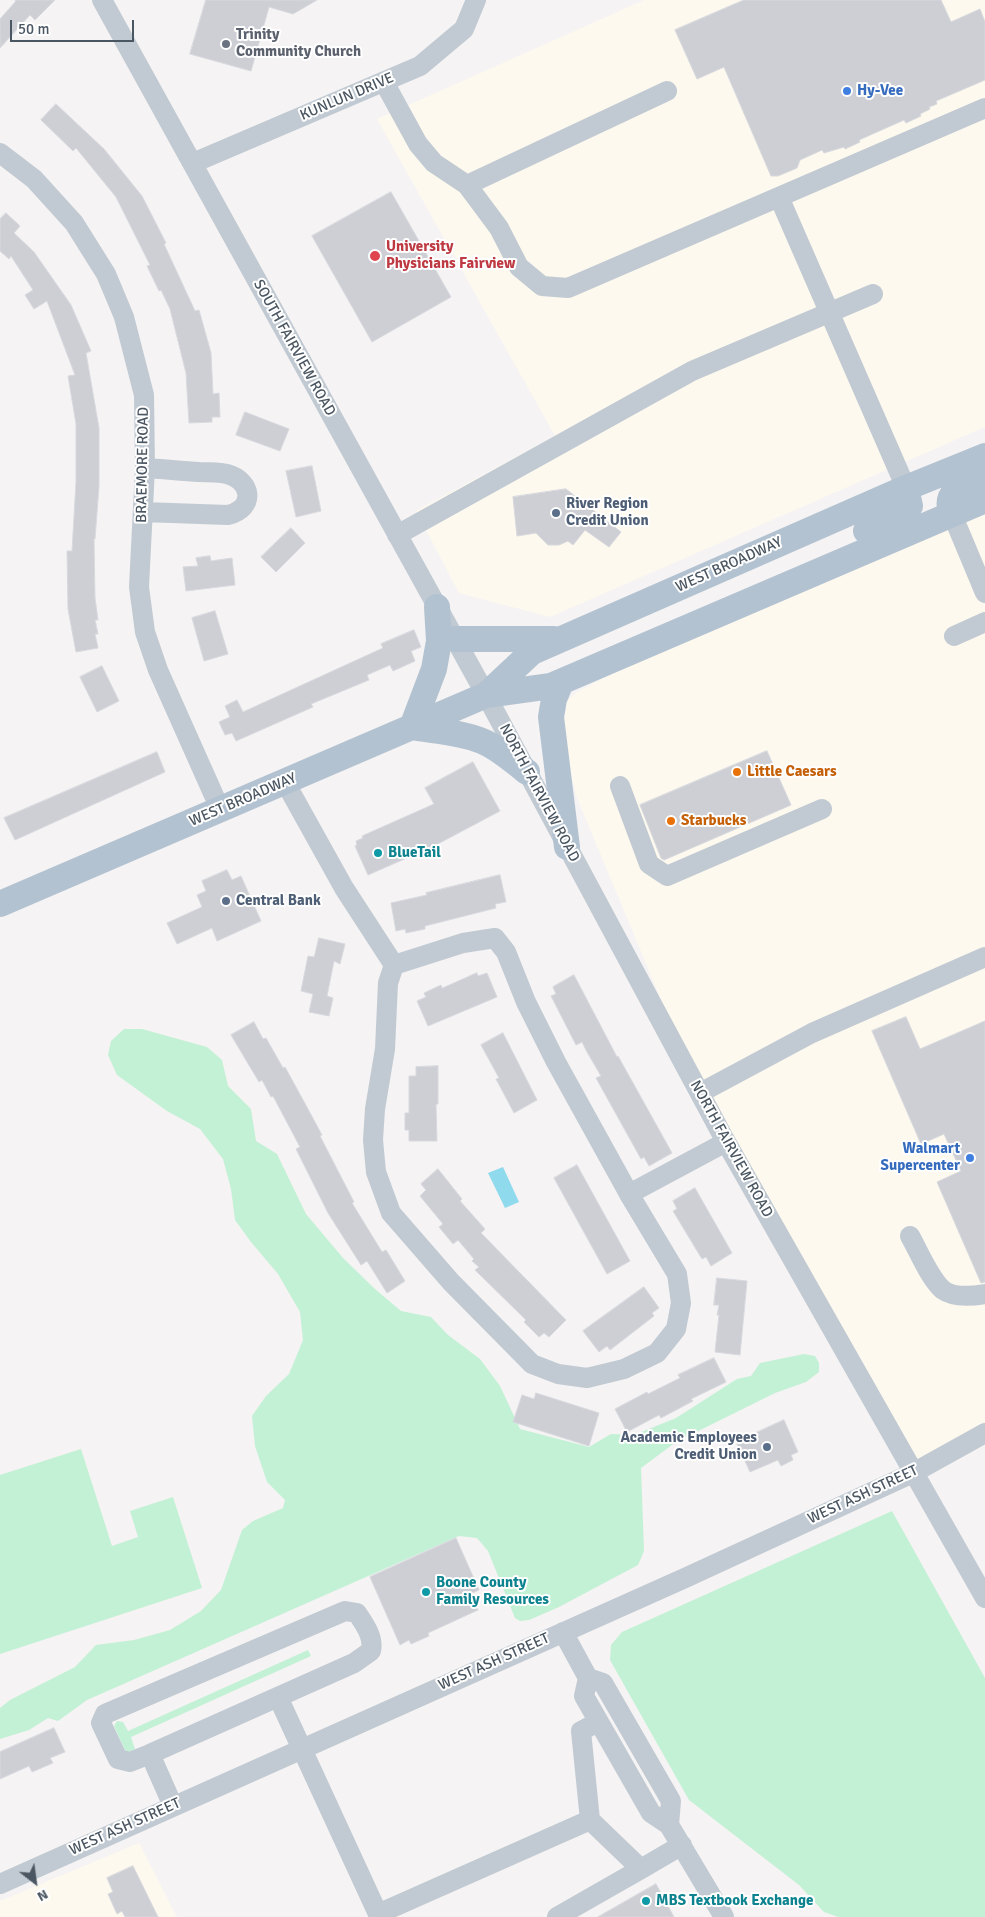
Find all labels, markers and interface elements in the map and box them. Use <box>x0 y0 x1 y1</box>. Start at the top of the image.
scale bar <box>12 10 136 42</box>
text: 50 m <box>18 20 49 38</box>
place label: Trinity Community Church <box>236 26 361 61</box>
marker: Trinity Community Church <box>220 38 232 50</box>
street label: KUNLUN DRIVE <box>297 69 397 125</box>
place label: Hy-Vee <box>857 82 903 100</box>
marker: Hy-Vee <box>841 85 853 97</box>
place label: University Physicians Fairview <box>386 238 515 273</box>
marker: University Physicians Fairview <box>368 249 382 263</box>
street label: SOUTH FAIRVIEW ROAD <box>249 277 339 419</box>
street label: BRAEMORE ROAD <box>133 407 153 523</box>
place label: River Region Credit Union <box>566 495 649 530</box>
marker: River Region Credit Union <box>550 507 562 519</box>
street label: WEST BROADWAY <box>673 533 785 597</box>
street label: NORTH FAIRVIEW ROAD <box>495 721 583 865</box>
place label: Little Caesars <box>747 763 837 781</box>
marker: Little Caesars <box>731 766 743 778</box>
street label: WEST BROADWAY <box>187 769 299 831</box>
place label: Starbucks <box>681 812 746 830</box>
marker: Starbucks <box>665 815 677 827</box>
place label: BlueTail <box>388 844 441 862</box>
marker: BlueTail <box>372 847 384 859</box>
place label: Central Bank <box>236 892 321 910</box>
marker: Central Bank <box>220 895 232 907</box>
street label: NORTH FAIRVIEW ROAD <box>686 1077 776 1221</box>
place label: Walmart Supercenter <box>881 1140 960 1175</box>
marker: Walmart Supercenter <box>964 1152 976 1164</box>
place label: Academic Employees Credit Union <box>620 1429 757 1464</box>
marker: Academic Employees Credit Union <box>761 1441 773 1453</box>
street label: WEST ASH STREET <box>805 1462 921 1528</box>
place label: Boone County Family Resources <box>436 1574 549 1609</box>
marker: Boone County Family Resources <box>420 1586 432 1598</box>
street label: WEST ASH STREET <box>436 1629 552 1695</box>
street label: WEST ASH STREET <box>67 1794 183 1860</box>
north arrow <box>10 1857 60 1907</box>
text: N <box>34 1886 51 1905</box>
place label: MBS Textbook Exchange <box>656 1892 813 1910</box>
marker: MBS Textbook Exchange <box>640 1895 652 1907</box>

